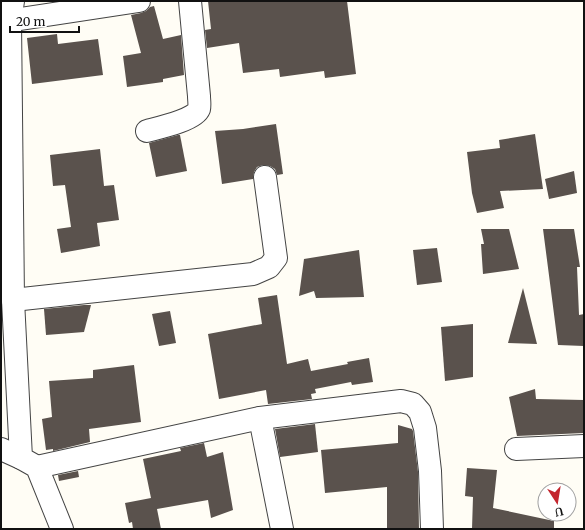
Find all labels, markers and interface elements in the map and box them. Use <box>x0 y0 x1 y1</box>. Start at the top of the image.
scale bar <box>10 8 79 34</box>
text: 20 m <box>16 14 45 29</box>
north arrow <box>537 482 577 522</box>
text: U <box>553 504 565 520</box>

